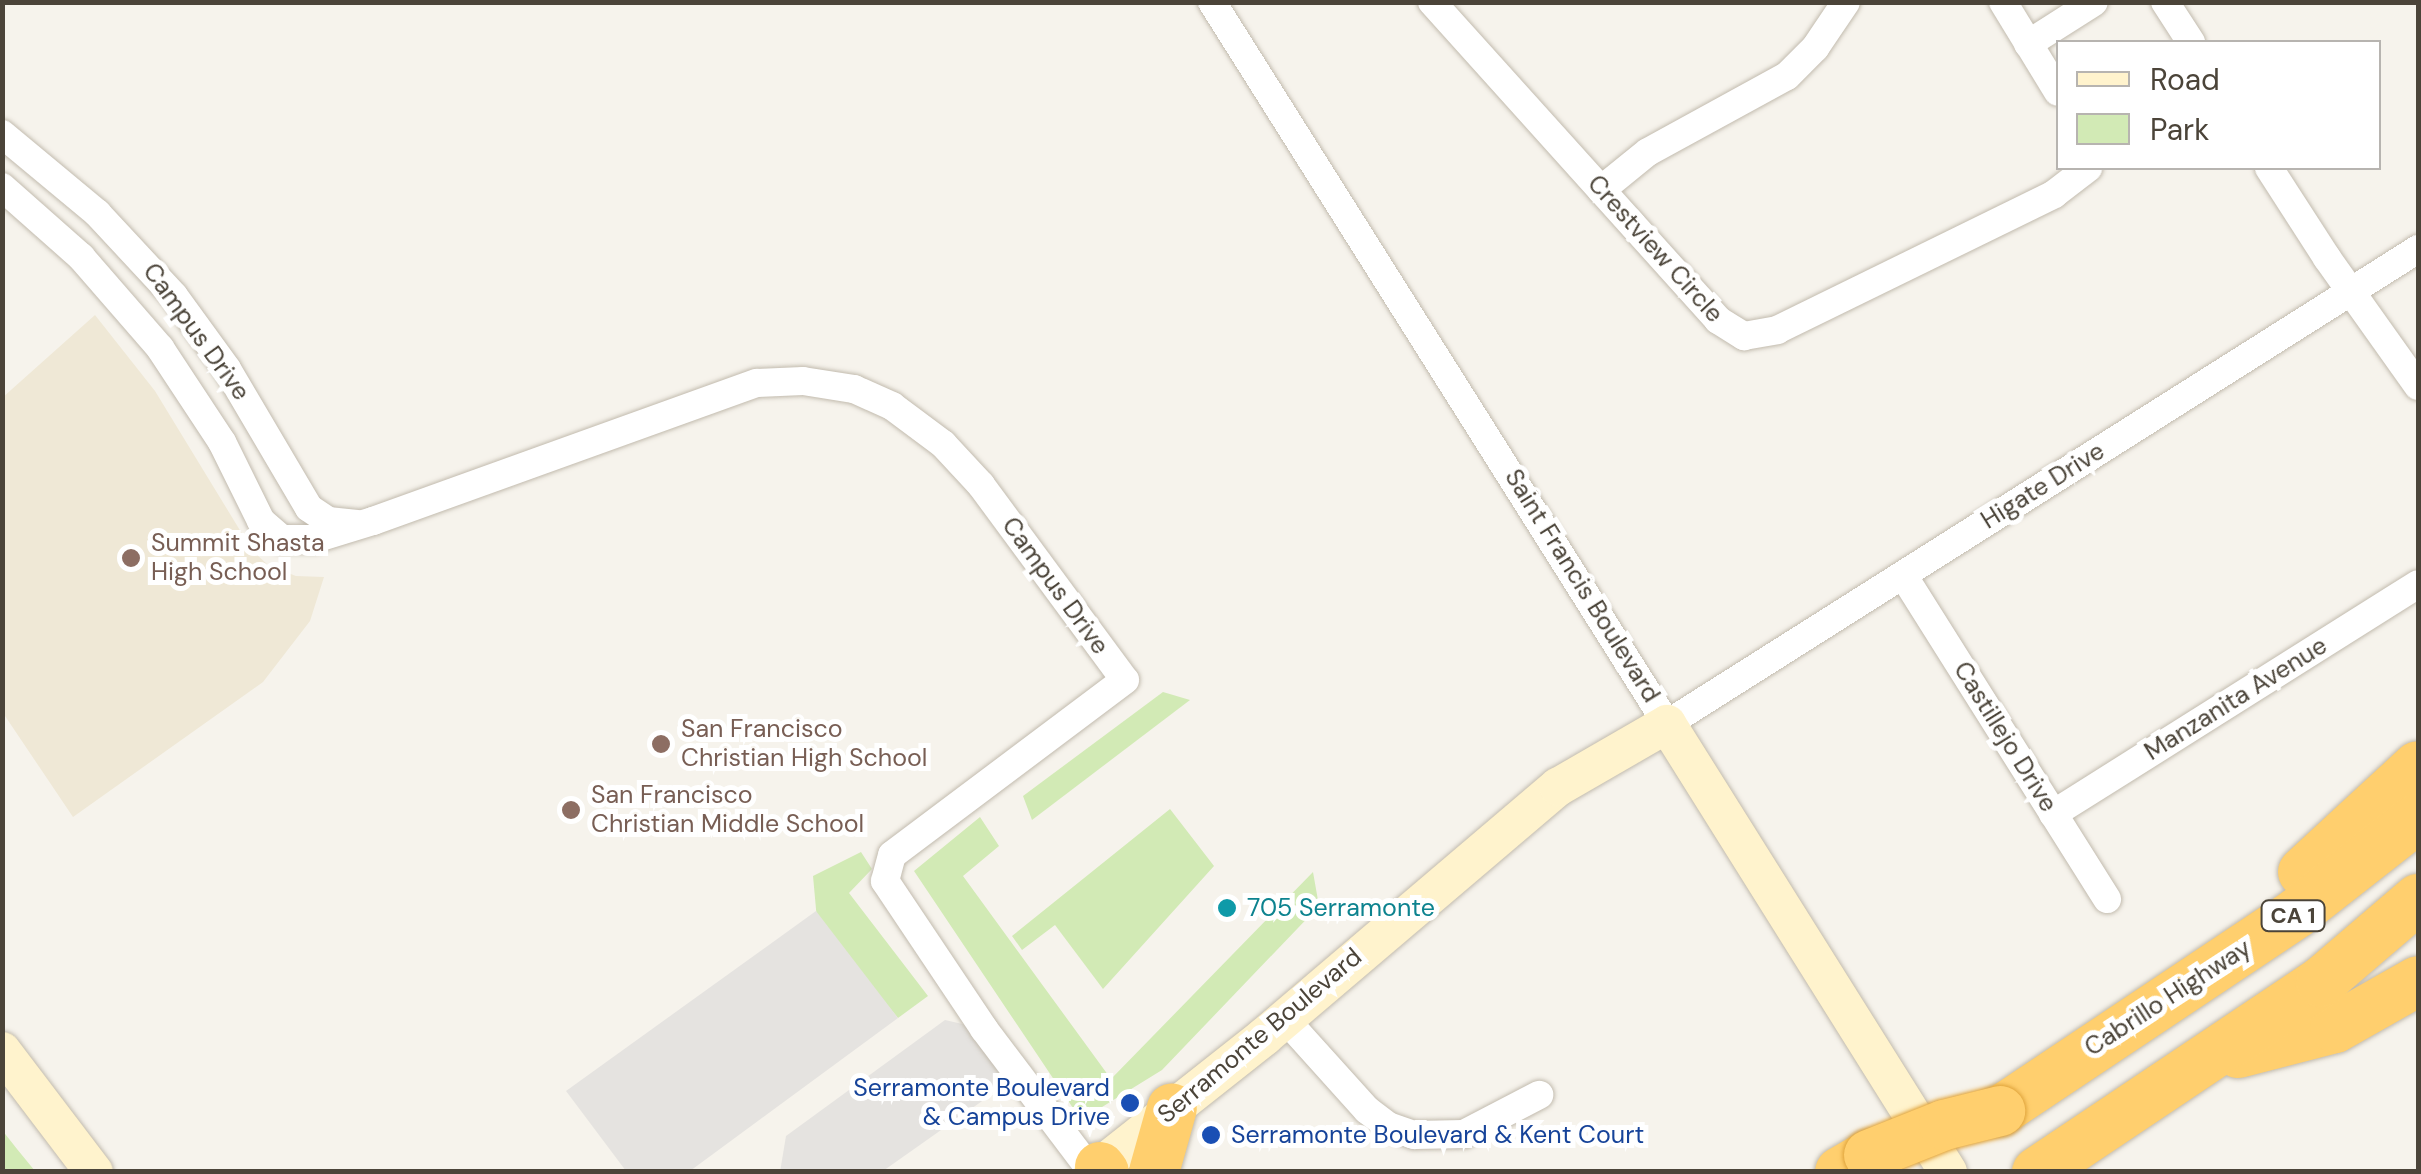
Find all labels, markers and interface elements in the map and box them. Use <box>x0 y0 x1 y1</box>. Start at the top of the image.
legend <box>2056 40 2381 170</box>
text: Road <box>2150 60 2220 99</box>
text: Park <box>2150 110 2209 149</box>
street label: Crestview Circle <box>1581 169 1729 329</box>
street label: Campus Drive <box>136 258 256 406</box>
street label: Higate Drive <box>1976 436 2110 536</box>
street label: Saint Francis Boulevard <box>1498 464 1666 708</box>
street label: Campus Drive <box>995 512 1115 660</box>
place label: Summit Shasta High School <box>151 529 325 588</box>
marker: Summit Shasta High School <box>120 547 142 569</box>
street label: Manzanita Avenue <box>2139 631 2333 767</box>
street label: Castillejo Drive <box>1947 656 2063 818</box>
place label: San Francisco Christian High School <box>681 715 927 774</box>
marker: San Francisco Christian High School <box>650 733 672 755</box>
place label: San Francisco Christian Middle School <box>591 781 864 840</box>
marker: San Francisco Christian Middle School <box>560 799 582 821</box>
place label: 705 Serramonte <box>1247 893 1435 923</box>
marker: 705 Serramonte <box>1216 897 1238 919</box>
road number: CA 1 <box>2260 899 2326 933</box>
street label: Cabrillo Highway <box>2079 933 2257 1063</box>
street label: Serramonte Boulevard <box>1152 942 1368 1130</box>
place label: Serramonte Boulevard & Campus Drive <box>853 1074 1110 1133</box>
marker: Serramonte Boulevard & Campus Drive <box>1119 1092 1141 1114</box>
place label: Serramonte Boulevard & Kent Court <box>1231 1120 1644 1150</box>
marker: Serramonte Boulevard & Kent Court <box>1200 1124 1222 1146</box>

